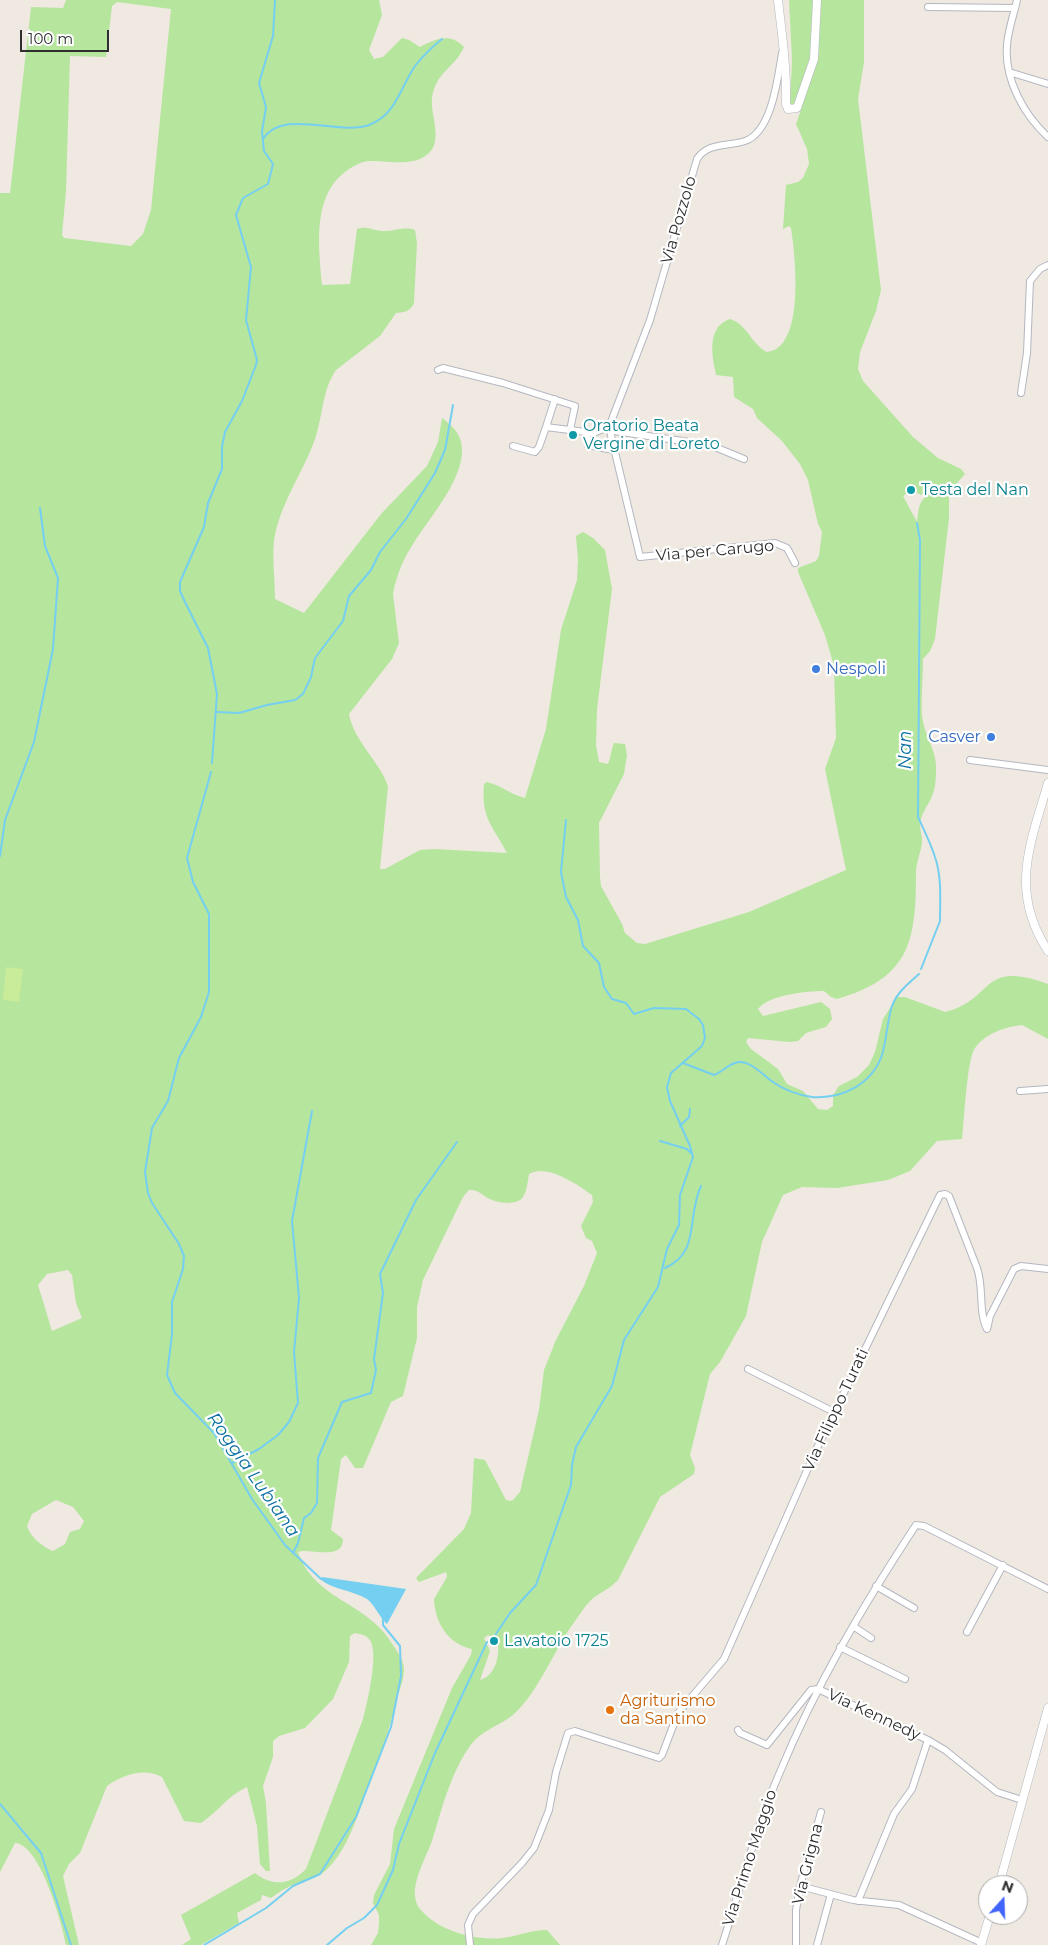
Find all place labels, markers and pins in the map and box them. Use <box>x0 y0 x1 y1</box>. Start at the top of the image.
place label: Oratorio Beata Vergine di Loreto <box>583 416 720 454</box>
marker: Oratorio Beata Vergine di Loreto <box>567 429 579 441</box>
place label: Testa del Nan <box>921 480 1029 500</box>
marker: Testa del Nan <box>905 484 917 496</box>
place label: Nespoli <box>826 659 886 679</box>
marker: Nespoli <box>810 663 822 675</box>
place label: Casver <box>928 727 981 747</box>
marker: Casver <box>985 731 997 743</box>
place label: Lavatoio 1725 <box>504 1631 609 1651</box>
marker: Lavatoio 1725 <box>488 1635 500 1647</box>
place label: Agriturismo da Santino <box>620 1691 715 1729</box>
marker: Agriturismo da Santino <box>604 1704 616 1716</box>

